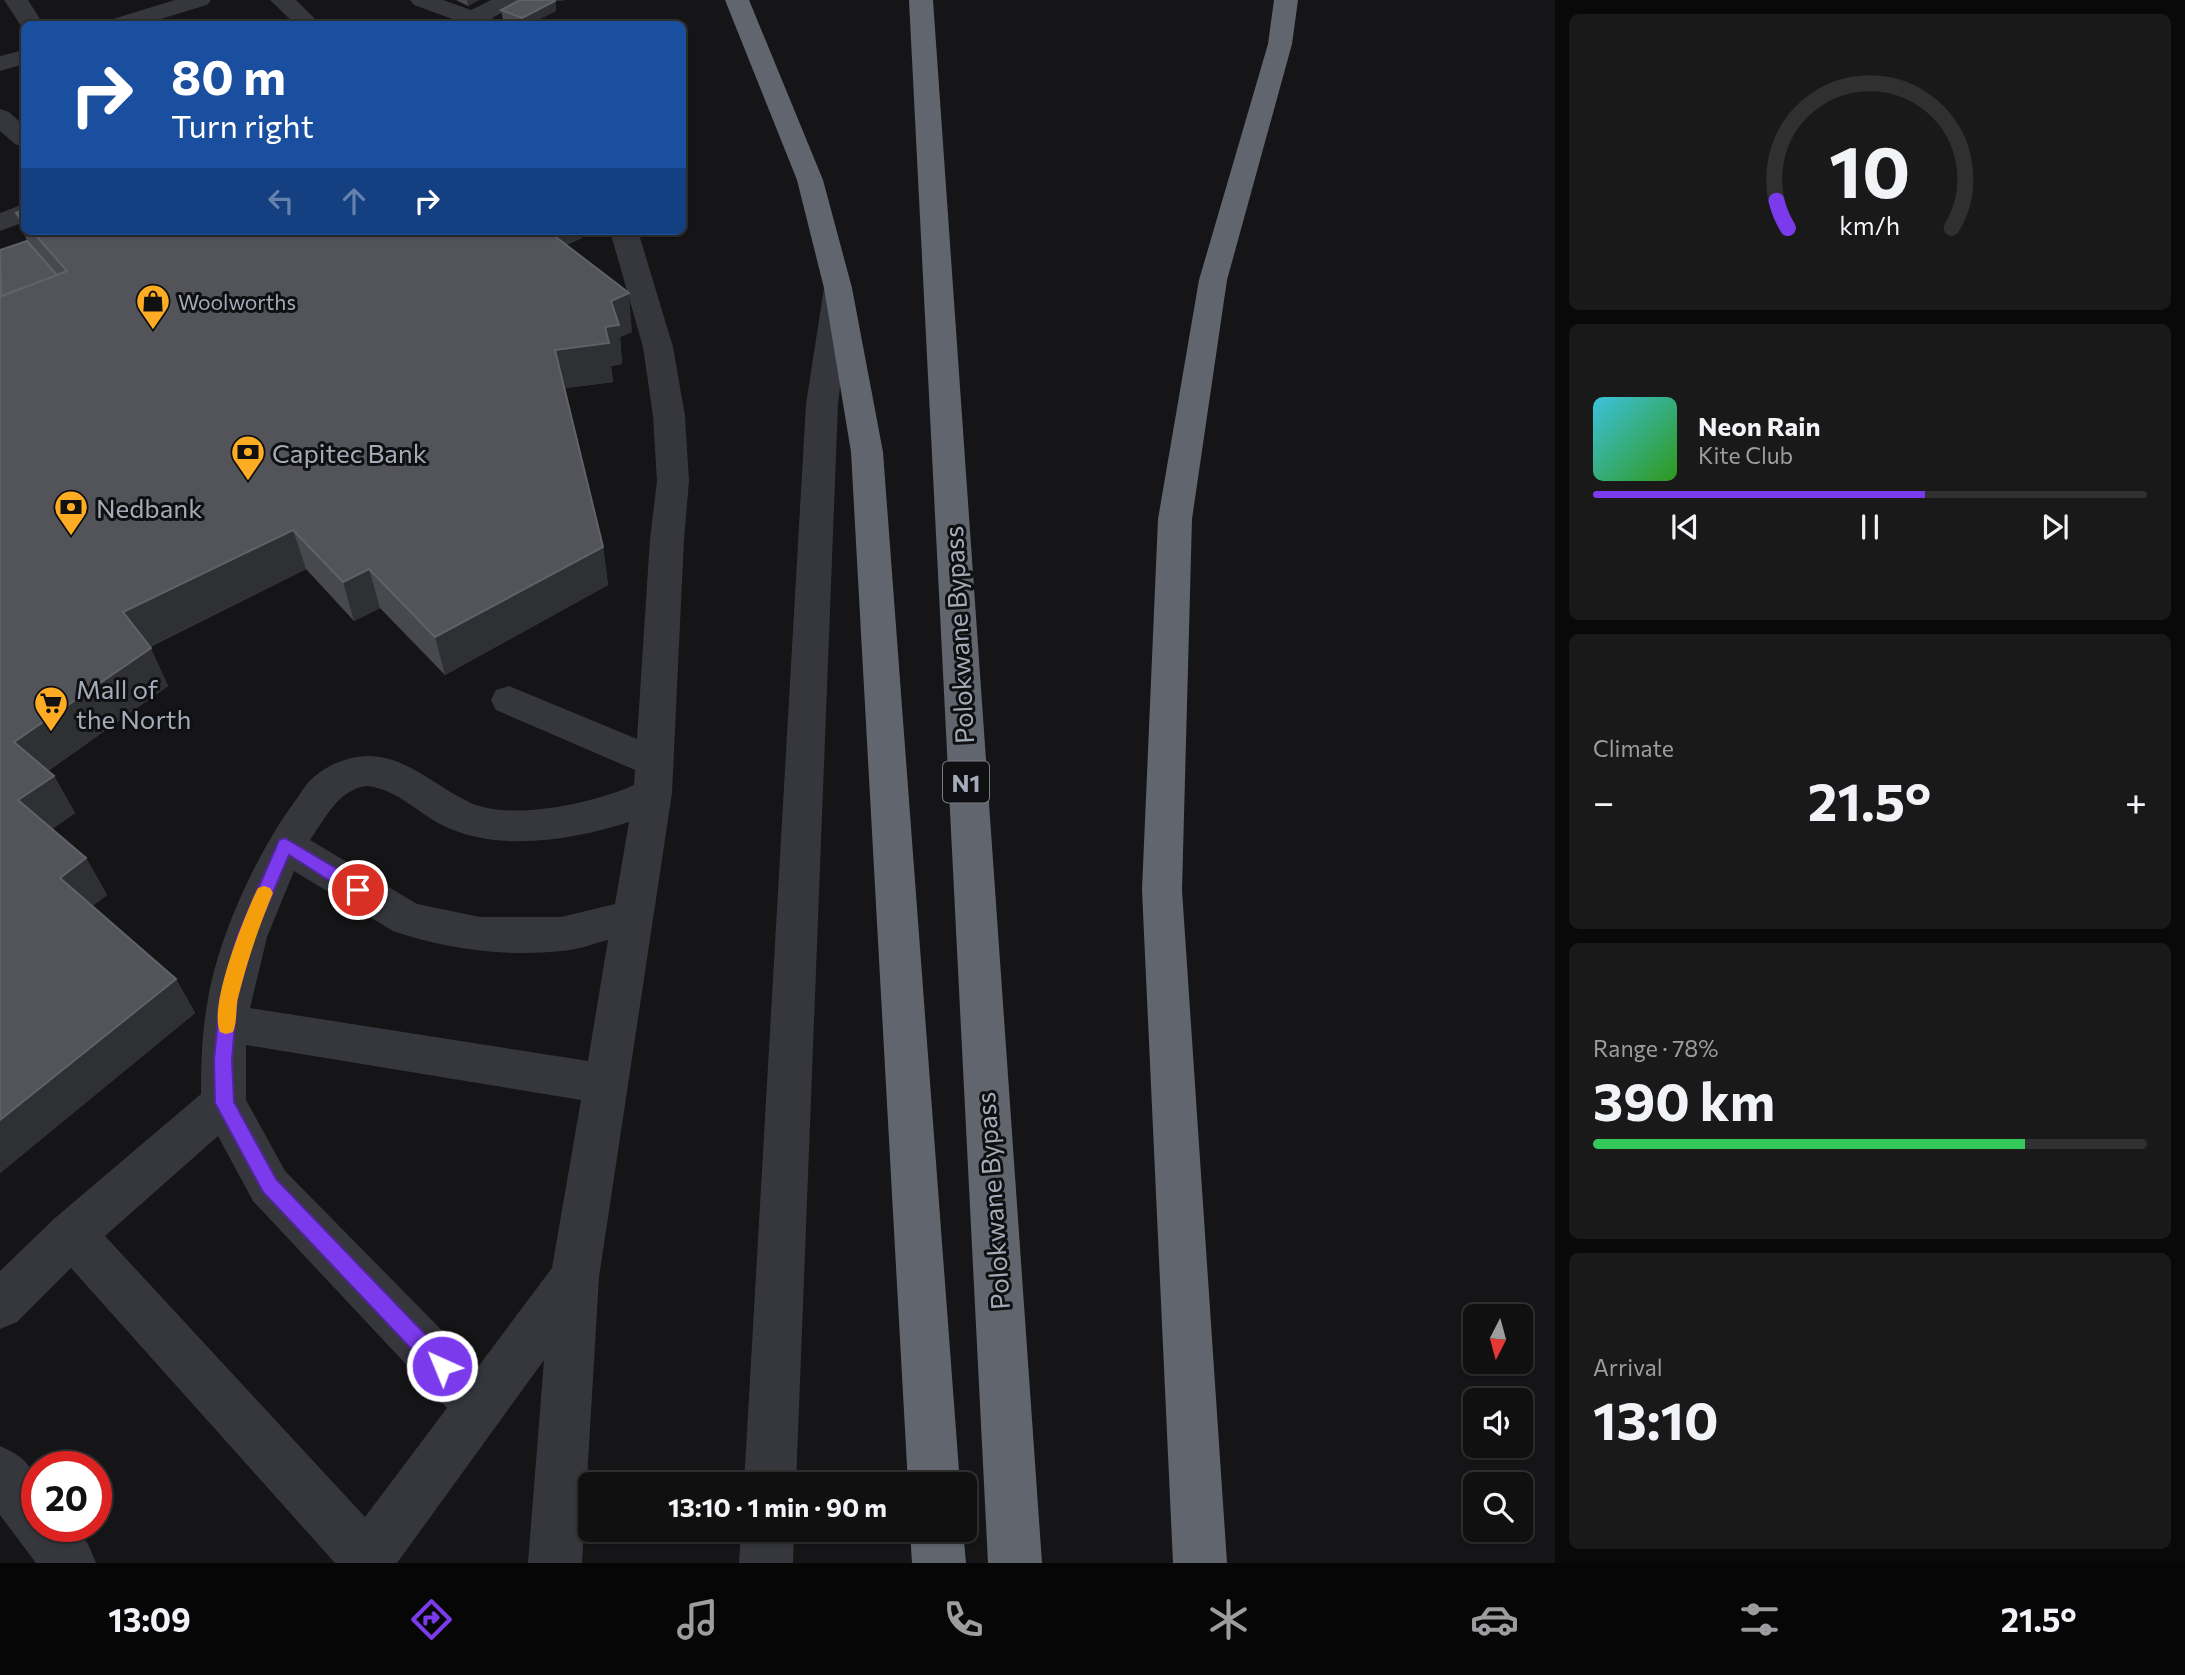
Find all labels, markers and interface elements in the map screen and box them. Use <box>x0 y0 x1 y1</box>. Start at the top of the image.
text: 80 m <box>171 45 286 105</box>
icon: right <box>56 49 147 140</box>
text: Turn right <box>171 105 314 145</box>
text: 10 <box>1829 124 1911 213</box>
icon: left <box>262 182 300 220</box>
icon: ahead <box>335 182 373 220</box>
icon: right <box>408 182 446 220</box>
text: km/h <box>1840 210 1900 240</box>
shop icon: Woolworths <box>134 282 172 331</box>
place label: Woolworths <box>178 289 296 314</box>
text: Neon Rain <box>1698 410 1821 441</box>
bank icon: Capitec Bank <box>229 433 267 482</box>
place label: Capitec Bank <box>272 437 427 468</box>
text: Kite Club <box>1698 441 1793 469</box>
bank icon: Nedbank <box>52 488 90 537</box>
place label: Nedbank <box>96 492 202 523</box>
icon: previous <box>1666 508 1704 546</box>
icon: pause <box>1851 508 1889 546</box>
icon: next <box>2036 508 2074 546</box>
street label: Polokwane Bypass <box>937 525 979 745</box>
place label: Mall of the North <box>76 673 191 734</box>
supermarket icon: Mall of the North <box>32 684 70 733</box>
text: Climate <box>1593 734 1674 762</box>
road number: N1 <box>943 762 989 802</box>
text: 21.5° <box>1808 768 1931 832</box>
text: − <box>1593 777 1615 824</box>
text: + <box>2125 777 2147 824</box>
pin <box>328 860 388 920</box>
icon: arrive <box>339 871 377 909</box>
text: Range · 78% <box>1593 1034 1718 1062</box>
text: 390 km <box>1593 1068 1775 1132</box>
street label: Polokwane Bypass <box>969 1091 1015 1311</box>
north arrow <box>1463 1304 1533 1374</box>
map controls <box>1463 1304 1533 1542</box>
position arrow <box>405 1329 479 1403</box>
text: Arrival <box>1593 1353 1663 1381</box>
text: 13:10 <box>1593 1387 1719 1451</box>
button: sound <box>1463 1388 1533 1458</box>
speed limit sign: 20 <box>21 1451 112 1542</box>
button: search <box>1463 1472 1533 1542</box>
text: 13:10 · 1 min · 90 m <box>668 1491 887 1522</box>
icon: directions <box>407 1595 456 1644</box>
icon: music <box>673 1595 722 1644</box>
icon: phone <box>939 1595 988 1644</box>
icon: climate <box>1204 1595 1253 1644</box>
icon: car <box>1470 1595 1519 1644</box>
icon: filters <box>1735 1595 1784 1644</box>
text: 13:09 <box>108 1599 191 1639</box>
text: 21.5° <box>2001 1599 2077 1639</box>

